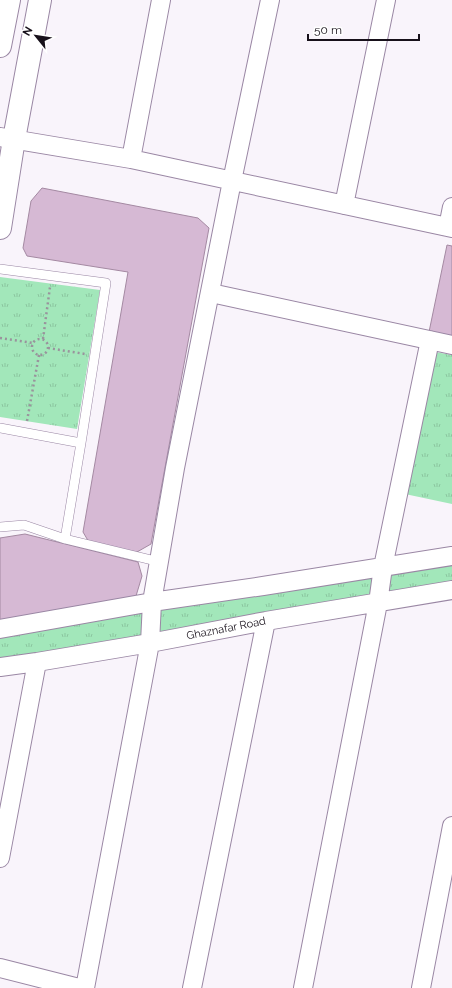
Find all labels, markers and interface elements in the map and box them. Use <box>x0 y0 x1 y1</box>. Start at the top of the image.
north arrow <box>16 16 56 56</box>
scale bar <box>308 16 419 42</box>
text: 50 m <box>314 23 342 37</box>
text: N <box>20 24 36 38</box>
street label: Ghaznafar Road <box>185 614 267 643</box>

